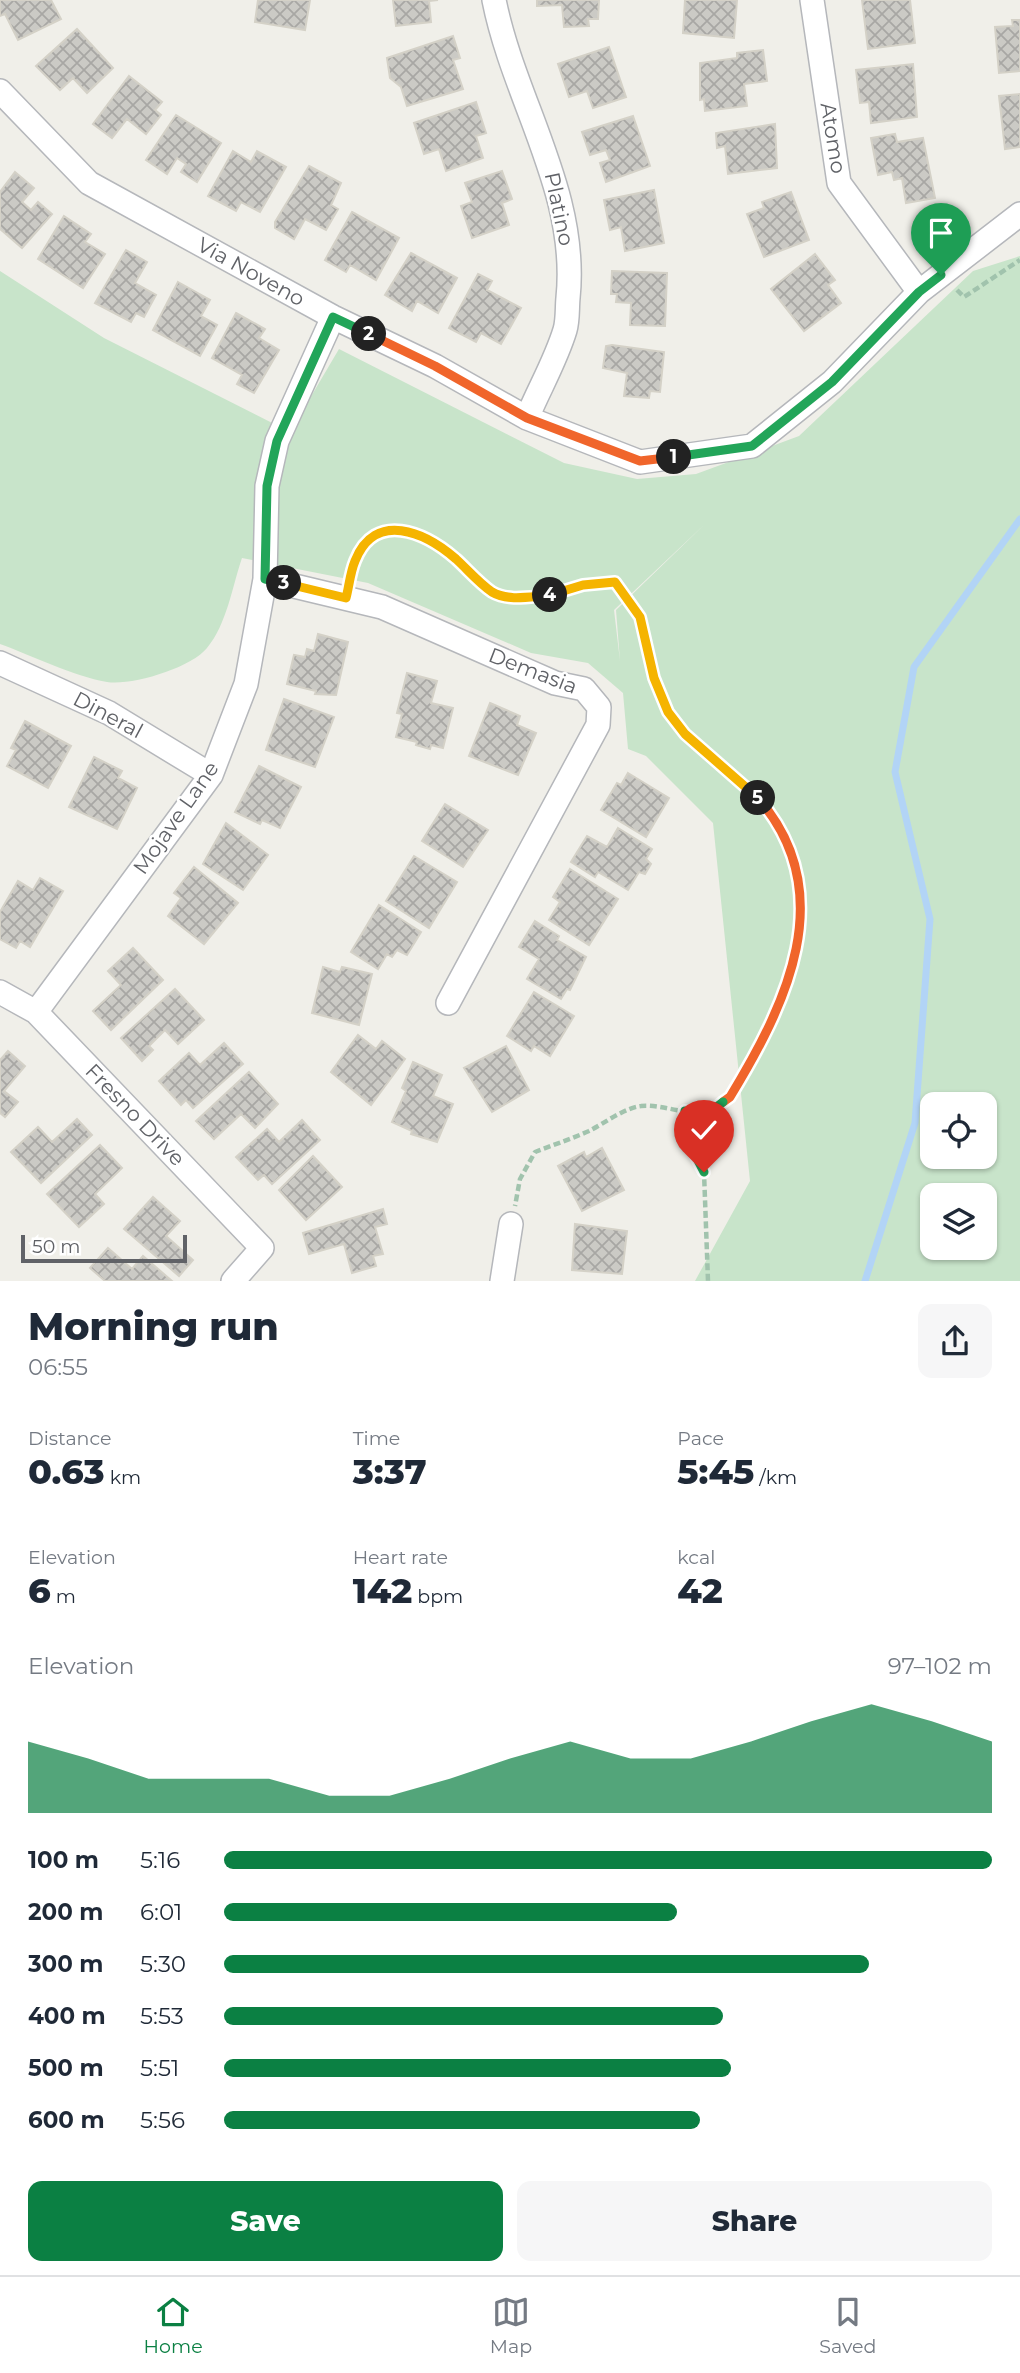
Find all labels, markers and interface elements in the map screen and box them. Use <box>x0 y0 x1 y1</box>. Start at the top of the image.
street label: Atomo <box>816 101 851 175</box>
street label: Platino <box>540 170 579 248</box>
pin <box>911 203 971 275</box>
icon: arrive <box>922 214 960 252</box>
street label: Via Noveno <box>193 232 309 311</box>
pin: 2 <box>352 316 386 352</box>
text: 2 <box>363 322 374 345</box>
pin: 1 <box>656 440 692 475</box>
text: 1 <box>670 445 677 468</box>
pin: 3 <box>266 566 302 600</box>
text: 3 <box>278 571 289 594</box>
pin: 4 <box>532 578 568 612</box>
text: 4 <box>543 583 556 606</box>
street label: Demasia <box>485 642 581 699</box>
street label: Dineral <box>69 686 147 743</box>
street label: Mojave Lane <box>127 756 224 879</box>
pin: 5 <box>740 780 776 816</box>
text: 5 <box>752 786 763 809</box>
street label: Fresno Drive <box>81 1058 190 1171</box>
map controls <box>920 1092 997 1260</box>
button: locate <box>920 1092 997 1169</box>
pin <box>674 1100 734 1172</box>
icon: check <box>685 1111 723 1149</box>
button: layers <box>920 1183 997 1260</box>
scale bar <box>21 1232 187 1264</box>
text: 50 m <box>32 1235 80 1258</box>
text: Morning run <box>28 1303 279 1350</box>
button: share <box>918 1304 992 1378</box>
text: 06:55 <box>28 1353 88 1381</box>
text: Distance <box>28 1427 111 1450</box>
text: Time <box>353 1427 400 1450</box>
text: Pace <box>677 1427 724 1450</box>
text: 0.63 <box>28 1450 105 1493</box>
text: 3:37 <box>353 1450 427 1493</box>
text: 5:45 <box>677 1450 754 1493</box>
text: km <box>105 1466 141 1489</box>
text: /km <box>754 1466 797 1489</box>
text: Elevation <box>28 1546 116 1569</box>
text: Heart rate <box>353 1546 448 1569</box>
text: kcal <box>677 1546 715 1569</box>
text: 6 <box>28 1569 51 1612</box>
text: 142 <box>353 1569 412 1612</box>
text: 42 <box>677 1569 723 1612</box>
text: m <box>51 1585 76 1608</box>
text: bpm <box>412 1585 463 1608</box>
text: Elevation <box>28 1652 134 1680</box>
text: 97–102 m <box>888 1652 992 1680</box>
text: 100 m <box>28 1846 99 1874</box>
text: 5:16 <box>140 1846 180 1874</box>
text: 200 m <box>28 1898 103 1926</box>
text: 6:01 <box>140 1898 182 1926</box>
text: 300 m <box>28 1950 104 1978</box>
text: 5:30 <box>140 1950 186 1978</box>
text: 400 m <box>28 2002 106 2030</box>
text: 5:53 <box>140 2002 184 2030</box>
text: 500 m <box>28 2054 104 2082</box>
text: 5:51 <box>140 2054 179 2082</box>
text: 600 m <box>28 2106 105 2134</box>
text: 5:56 <box>140 2106 185 2134</box>
button: Save <box>28 2181 503 2261</box>
button: Share <box>517 2181 992 2261</box>
tab: Home <box>144 2293 203 2358</box>
tab: Map <box>490 2293 532 2358</box>
tab: Saved <box>819 2293 876 2358</box>

